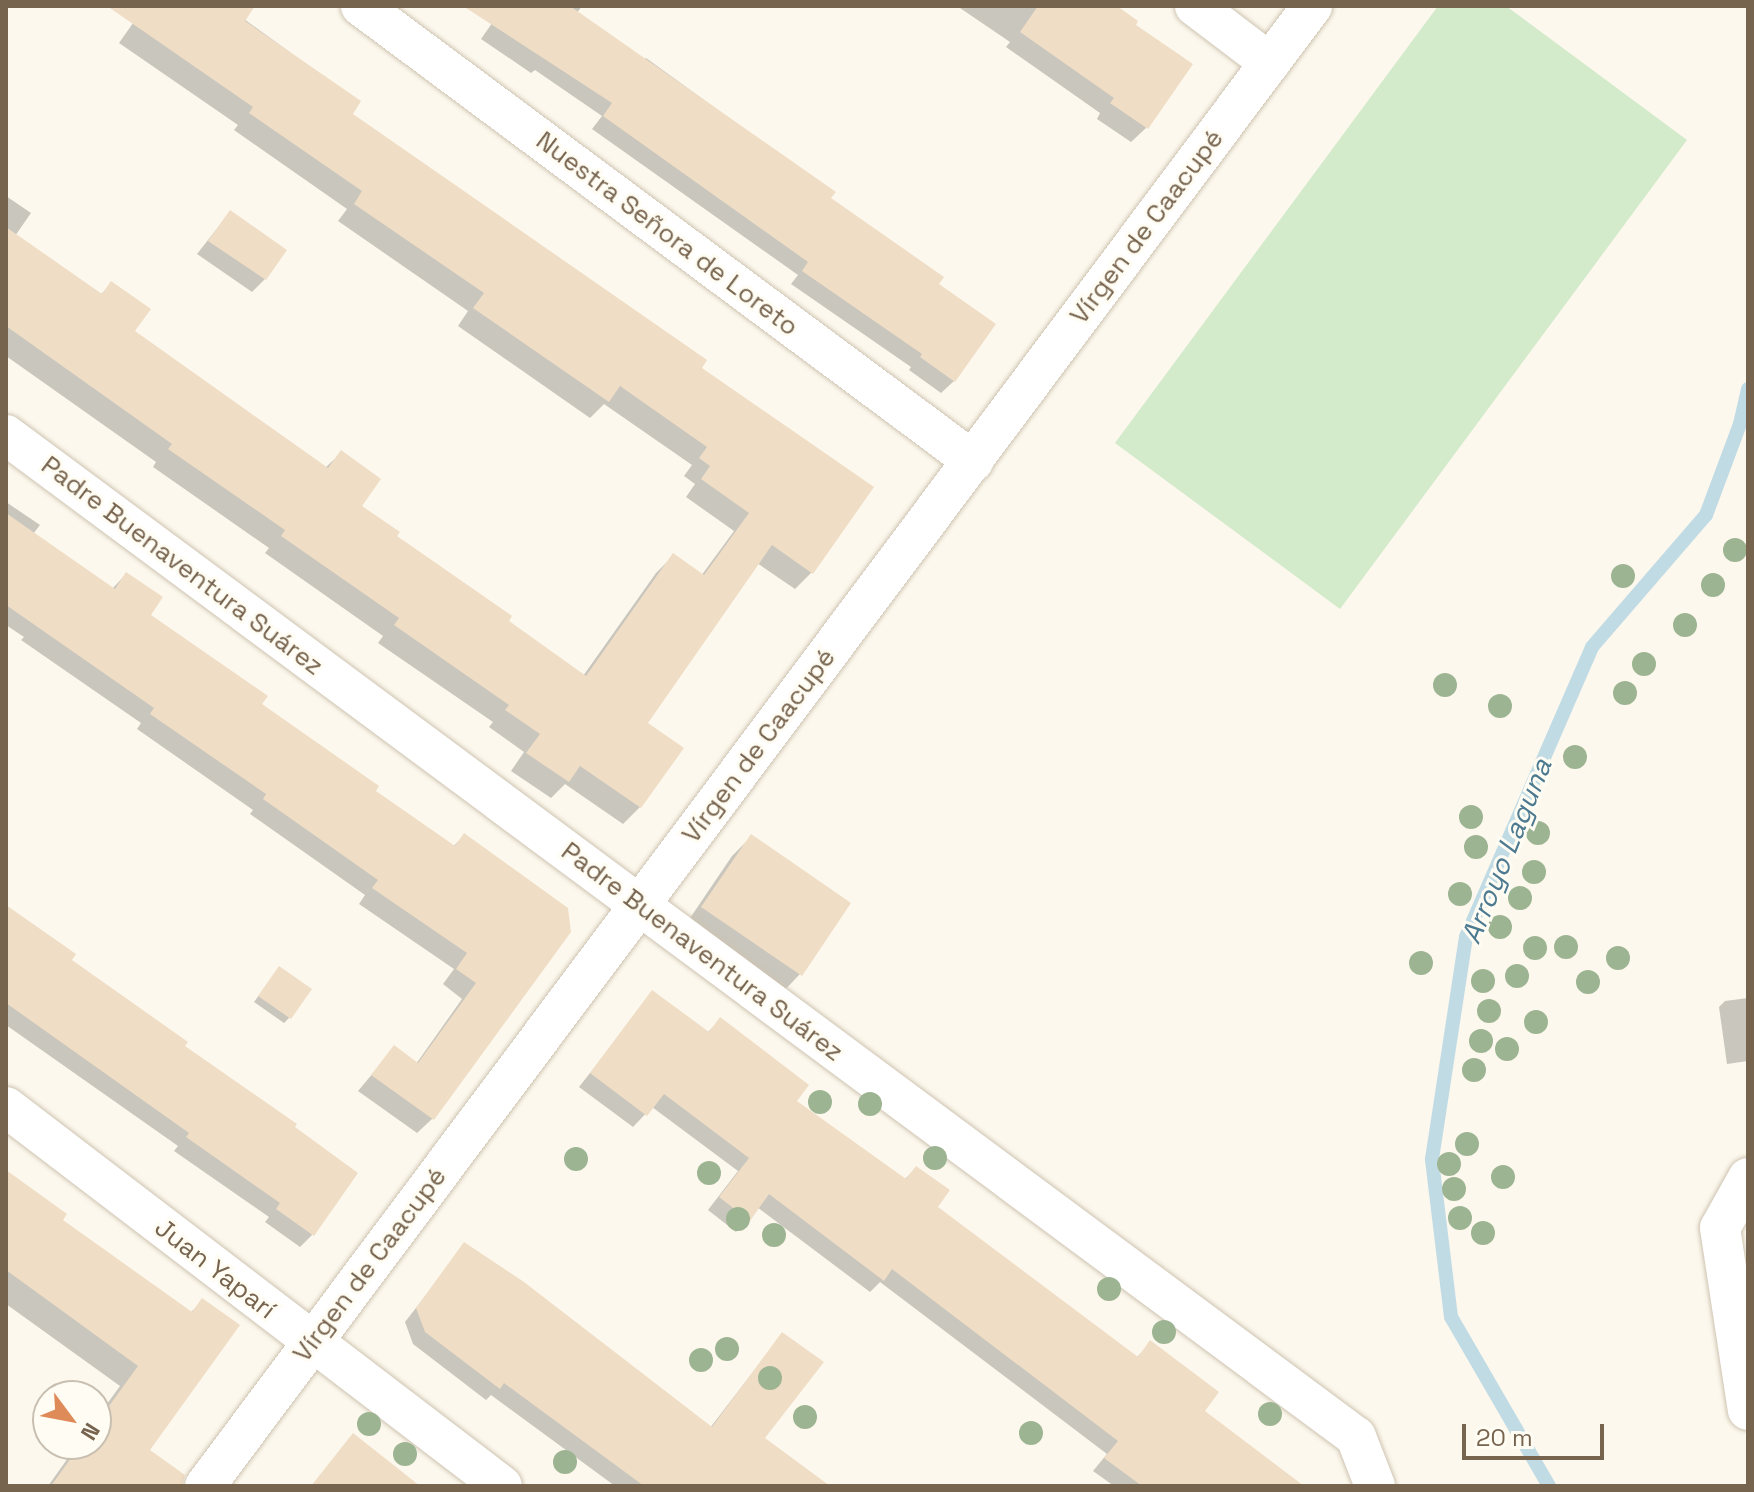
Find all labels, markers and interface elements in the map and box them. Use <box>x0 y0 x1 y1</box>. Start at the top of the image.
street label: Vírgen de Caacupé <box>1064 124 1230 330</box>
street label: Nuestra Señora de Loreto <box>530 125 804 343</box>
street label: Padre Buenaventura Suárez <box>35 450 329 682</box>
street label: Vírgen de Caacupé <box>676 643 842 849</box>
water label: Arroyo Laguna <box>1454 754 1558 948</box>
street label: Padre Buenaventura Suárez <box>555 836 849 1068</box>
street label: Vírgen de Caacupé <box>287 1162 453 1368</box>
street label: Juan Yaparí <box>148 1212 282 1326</box>
north arrow <box>32 1380 112 1460</box>
scale bar <box>1466 1408 1608 1458</box>
text: N <box>75 1418 106 1445</box>
text: 20 m <box>1476 1422 1533 1453</box>

